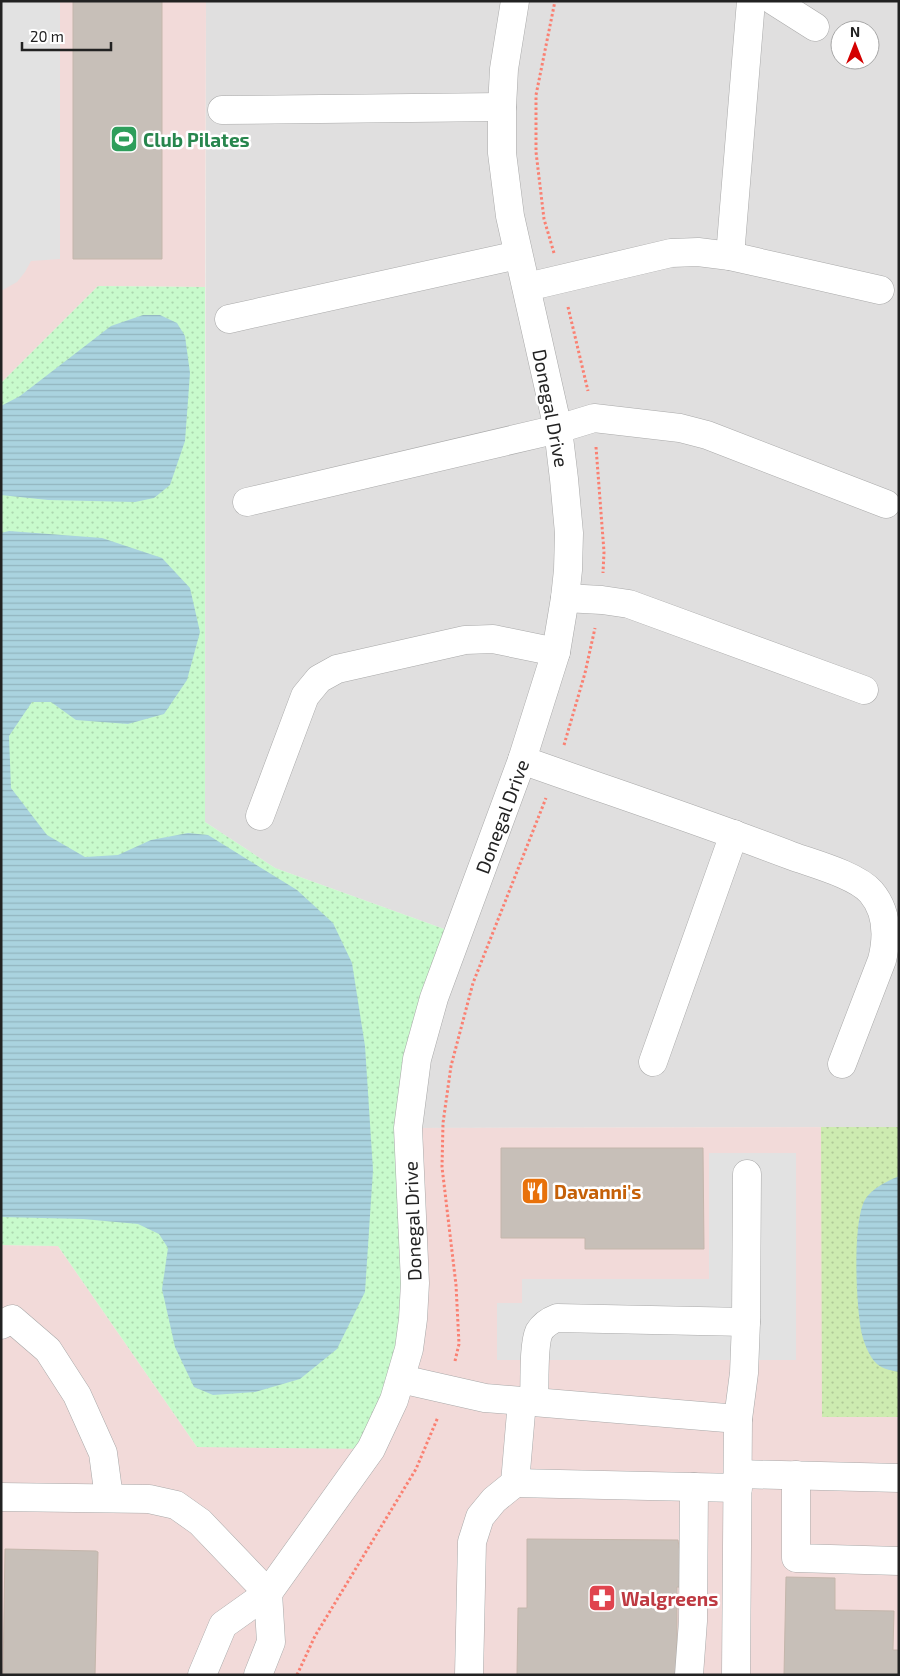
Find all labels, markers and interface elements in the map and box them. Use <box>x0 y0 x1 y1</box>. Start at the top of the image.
scale bar <box>22 20 111 52</box>
north arrow <box>830 20 880 70</box>
text: N <box>850 23 860 40</box>
text: 20 m <box>30 27 64 45</box>
sports icon: Club Pilates <box>109 124 139 154</box>
place label: Club Pilates <box>143 128 250 151</box>
street label: Donegal Drive <box>528 347 574 469</box>
street label: Donegal Drive <box>470 756 533 877</box>
street label: Donegal Drive <box>398 1161 426 1281</box>
restaurant icon: Davanni's <box>520 1176 550 1206</box>
place label: Davanni's <box>554 1180 641 1203</box>
pharmacy icon: Walgreens <box>587 1583 617 1613</box>
place label: Walgreens <box>621 1587 718 1610</box>

